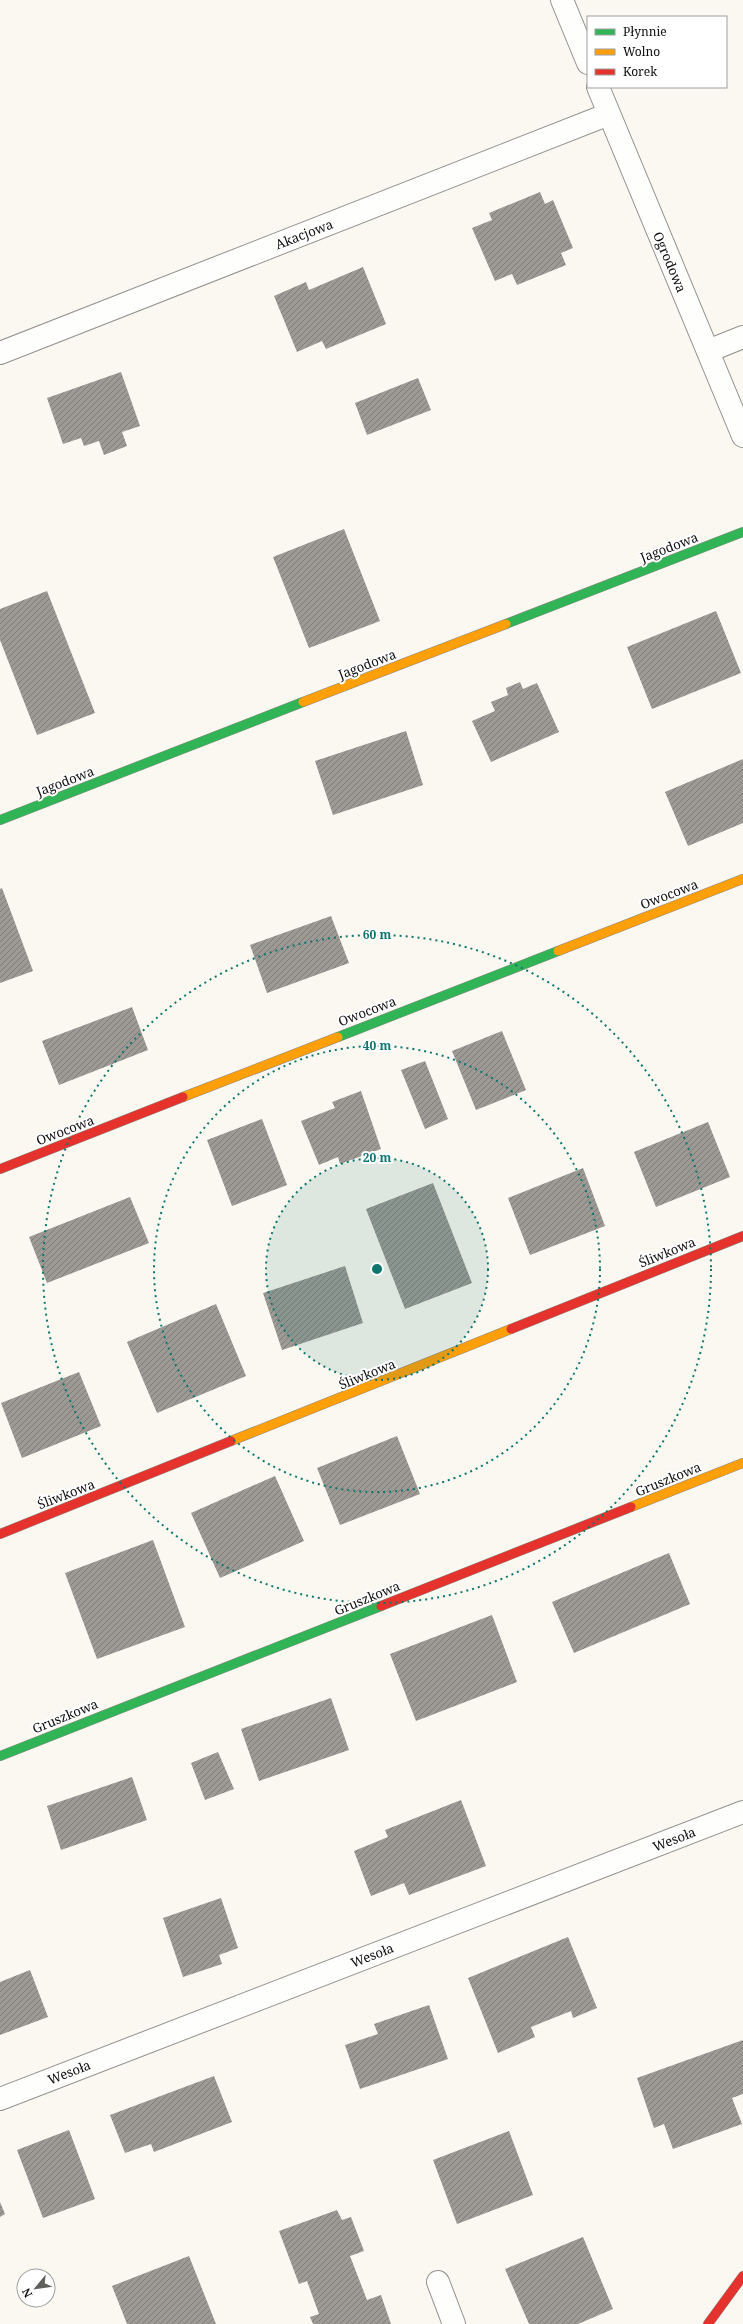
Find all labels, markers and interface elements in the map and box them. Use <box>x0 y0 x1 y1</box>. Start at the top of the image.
legend <box>587 16 727 88</box>
text: Płynnie <box>623 23 667 40</box>
text: Wolno <box>623 43 660 60</box>
text: Korek <box>623 63 658 80</box>
street label: Akacjowa <box>273 215 335 253</box>
street label: Ogrodowa <box>649 229 691 295</box>
street label: Jagodowa <box>637 528 700 567</box>
street label: Jagodowa <box>335 645 398 684</box>
street label: Jagodowa <box>33 762 96 801</box>
street label: Owocowa <box>637 875 701 913</box>
text: 60 m <box>363 926 391 943</box>
street label: Owocowa <box>335 992 399 1030</box>
text: 40 m <box>363 1037 391 1054</box>
street label: Owocowa <box>33 1111 97 1149</box>
text: 20 m <box>363 1149 391 1166</box>
street label: Śliwkowa <box>636 1232 698 1272</box>
centre of rings <box>370 1262 384 1276</box>
street label: Śliwkowa <box>336 1354 398 1394</box>
street label: Gruszkowa <box>632 1458 704 1500</box>
street label: Śliwkowa <box>35 1475 97 1513</box>
street label: Gruszkowa <box>331 1577 403 1619</box>
street label: Gruszkowa <box>29 1695 101 1737</box>
street label: Wesoła <box>650 1823 698 1855</box>
street label: Wesoła <box>348 1939 396 1971</box>
street label: Wesoła <box>45 2056 93 2088</box>
north arrow <box>16 2268 56 2308</box>
text: N <box>18 2285 35 2301</box>

